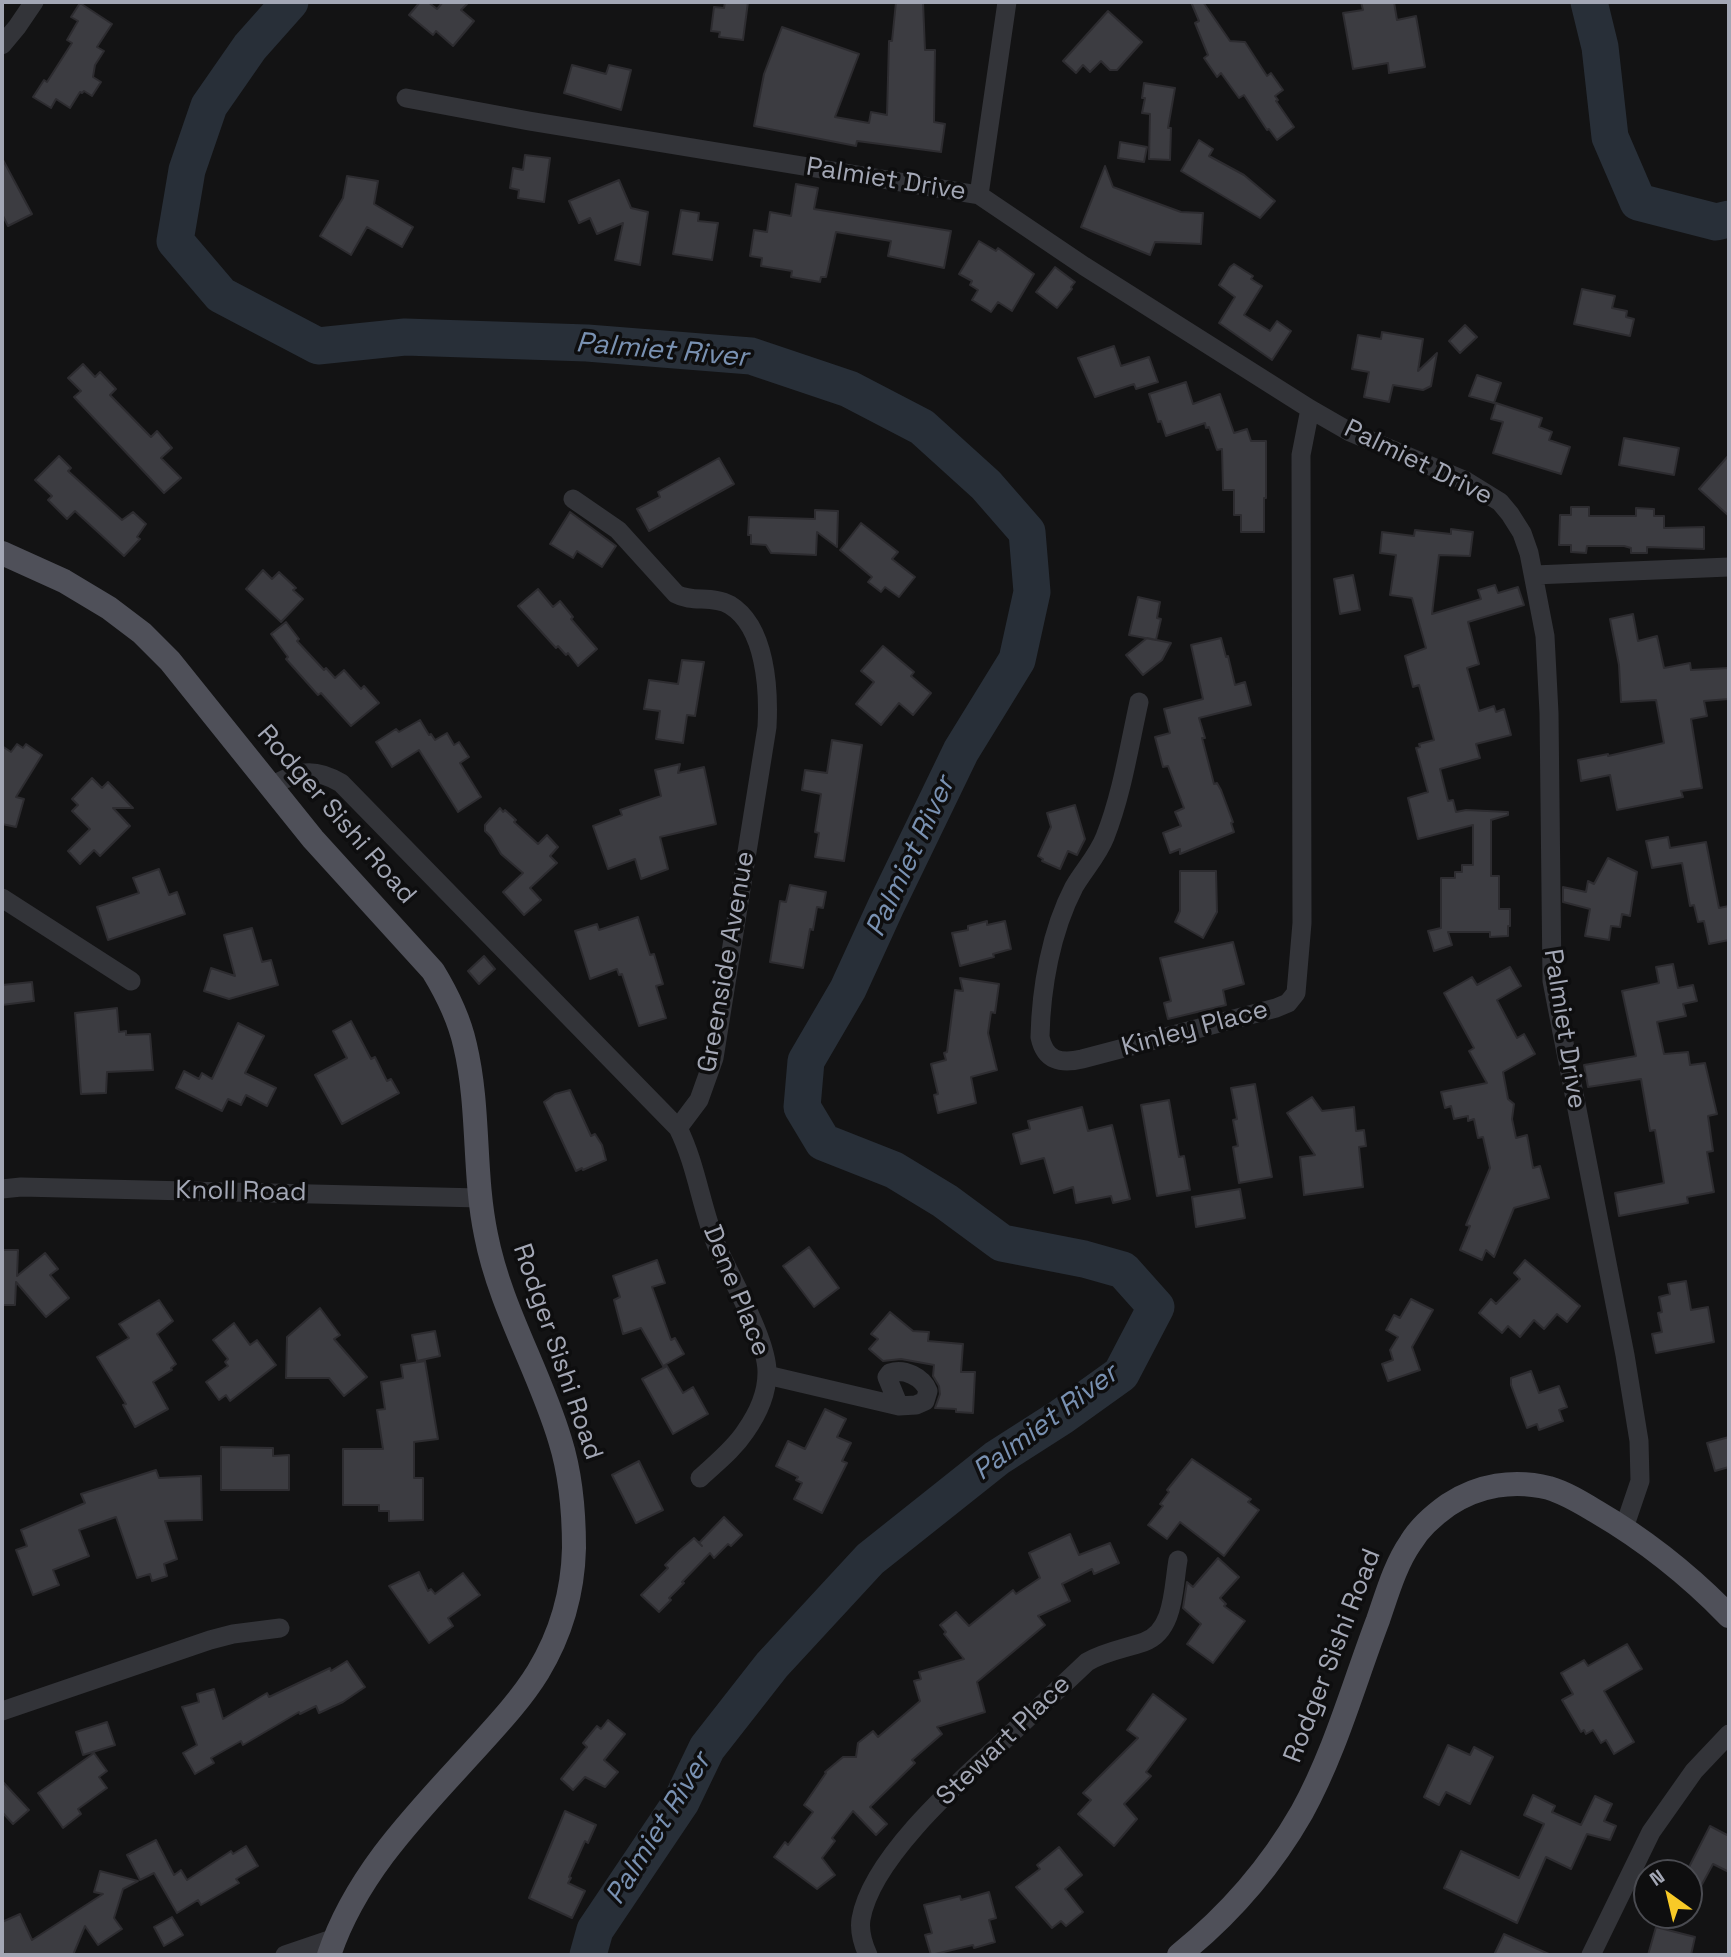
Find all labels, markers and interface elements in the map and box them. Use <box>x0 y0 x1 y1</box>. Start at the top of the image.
street label: Palmiet Drive <box>804 152 968 208</box>
water label: Palmiet River <box>575 327 749 375</box>
street label: Palmiet Drive <box>1339 414 1497 512</box>
street label: Rodger Sishi Road <box>250 719 422 911</box>
water label: Palmiet River <box>859 772 963 942</box>
street label: Greenside Avenue <box>692 849 762 1075</box>
street label: Palmiet Drive <box>1536 947 1592 1111</box>
street label: Kinley Place <box>1118 995 1272 1063</box>
street label: Knoll Road <box>175 1175 307 1209</box>
street label: Dene Place <box>696 1221 776 1361</box>
street label: Rodger Sishi Road <box>505 1240 609 1464</box>
water label: Palmiet River <box>967 1358 1125 1488</box>
street label: Rodger Sishi Road <box>1278 1545 1388 1767</box>
street label: Stewart Place <box>931 1669 1077 1813</box>
water label: Palmiet River <box>599 1747 719 1911</box>
north arrow <box>1633 1859 1703 1929</box>
text: N <box>1645 1864 1669 1892</box>

